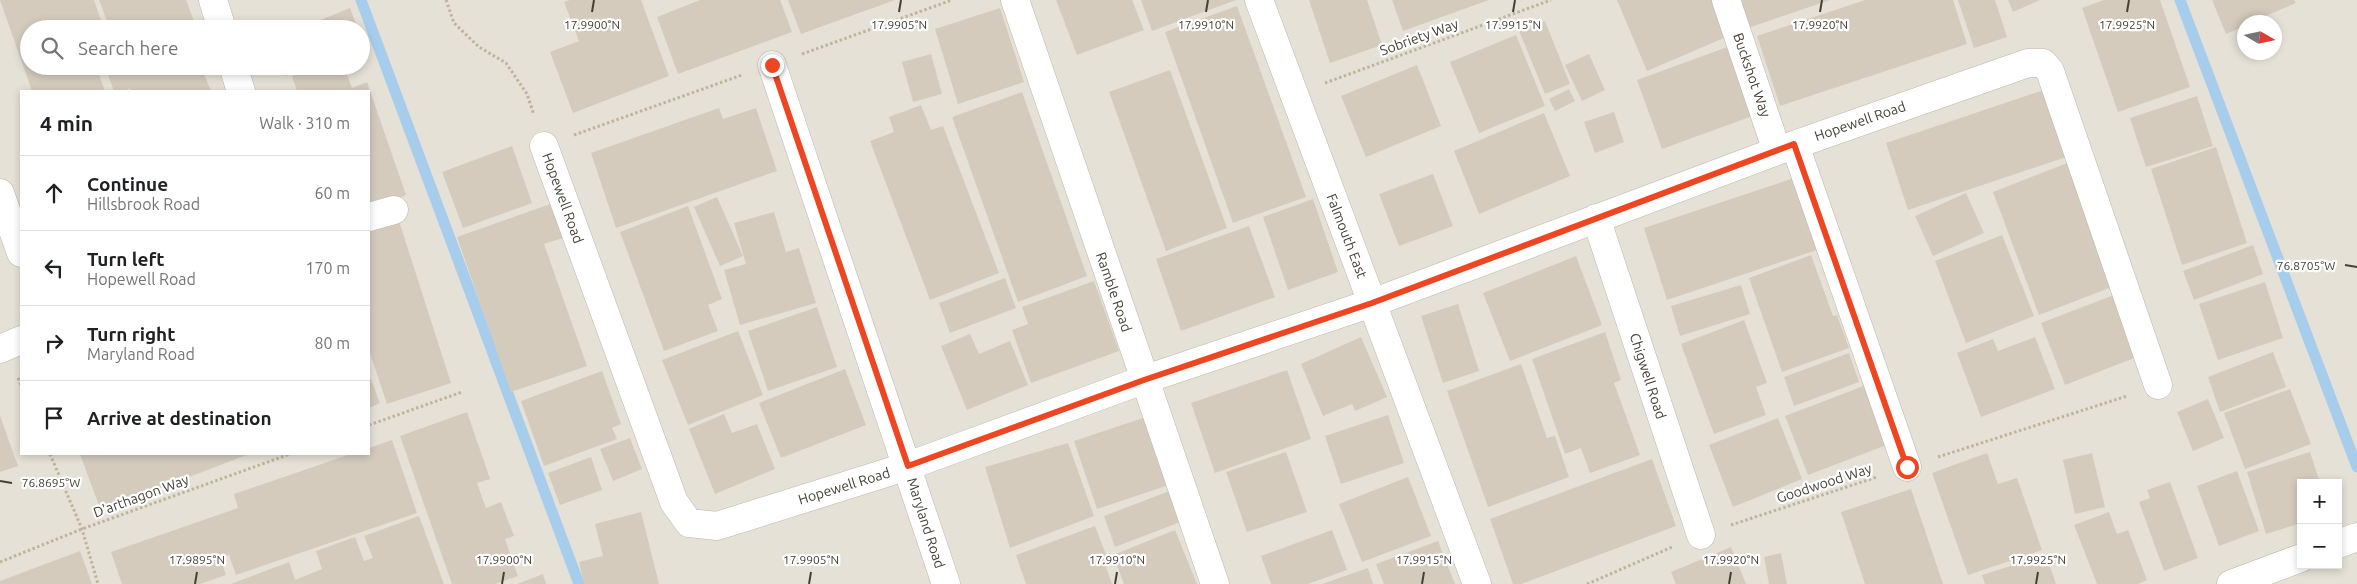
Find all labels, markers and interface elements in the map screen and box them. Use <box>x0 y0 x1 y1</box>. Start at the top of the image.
street label: Sobriety Way <box>1378 15 1461 59</box>
north arrow <box>2237 15 2282 60</box>
text: 17.9900°N <box>564 18 620 31</box>
text: 17.9905°N <box>871 18 927 31</box>
text: 17.9910°N <box>1178 18 1234 31</box>
text: 17.9915°N <box>1485 18 1541 31</box>
text: 17.9920°N <box>1792 18 1848 31</box>
text: 17.9925°N <box>2099 18 2155 31</box>
search box <box>20 20 370 75</box>
street label: Buckshot Way <box>1730 31 1774 119</box>
icon: search <box>38 34 66 62</box>
text: Search here <box>78 37 178 59</box>
route end <box>761 54 784 77</box>
street label: Hopewell Road <box>1812 98 1908 144</box>
text: 4 min <box>40 111 93 135</box>
text: Walk · 310 m <box>259 114 350 132</box>
street label: Hopewell Road <box>539 151 587 245</box>
text: Continue <box>87 173 168 195</box>
icon: ahead <box>40 179 68 207</box>
text: 60 m <box>314 184 350 202</box>
street label: Falmouth East <box>1324 191 1371 281</box>
text: Hillsbrook Road <box>87 195 200 213</box>
text: Turn left <box>87 248 165 270</box>
street label: Ramble Road <box>1093 250 1135 334</box>
icon: left <box>40 254 68 282</box>
text: 170 m <box>305 259 350 277</box>
text: 76.8705°W <box>2277 259 2335 272</box>
text: Hopewell Road <box>87 270 196 288</box>
text: Turn right <box>87 323 175 345</box>
icon: right <box>40 329 68 357</box>
street label: Chigwell Road <box>1627 331 1669 421</box>
text: 80 m <box>314 334 350 352</box>
text: Maryland Road <box>87 345 195 363</box>
icon: arrive <box>40 404 68 432</box>
text: Arrive at destination <box>87 407 272 429</box>
route start <box>1896 456 1919 479</box>
street label: Goodwood Way <box>1774 460 1874 506</box>
street label: Hopewell Road <box>796 464 892 508</box>
street label: D'arthagon Way <box>91 471 191 521</box>
text: 76.8695°W <box>22 476 80 489</box>
street label: Maryland Road <box>904 476 948 570</box>
map controls <box>2297 479 2342 569</box>
button: + <box>2297 479 2342 524</box>
button: − <box>2297 524 2342 569</box>
text: 17.9895°N <box>169 553 225 566</box>
text: 17.9900°N <box>476 553 532 566</box>
text: 17.9905°N <box>783 553 839 566</box>
text: 17.9910°N <box>1089 553 1145 566</box>
text: 17.9915°N <box>1396 553 1452 566</box>
text: 17.9920°N <box>1703 553 1759 566</box>
text: 17.9925°N <box>2010 553 2066 566</box>

